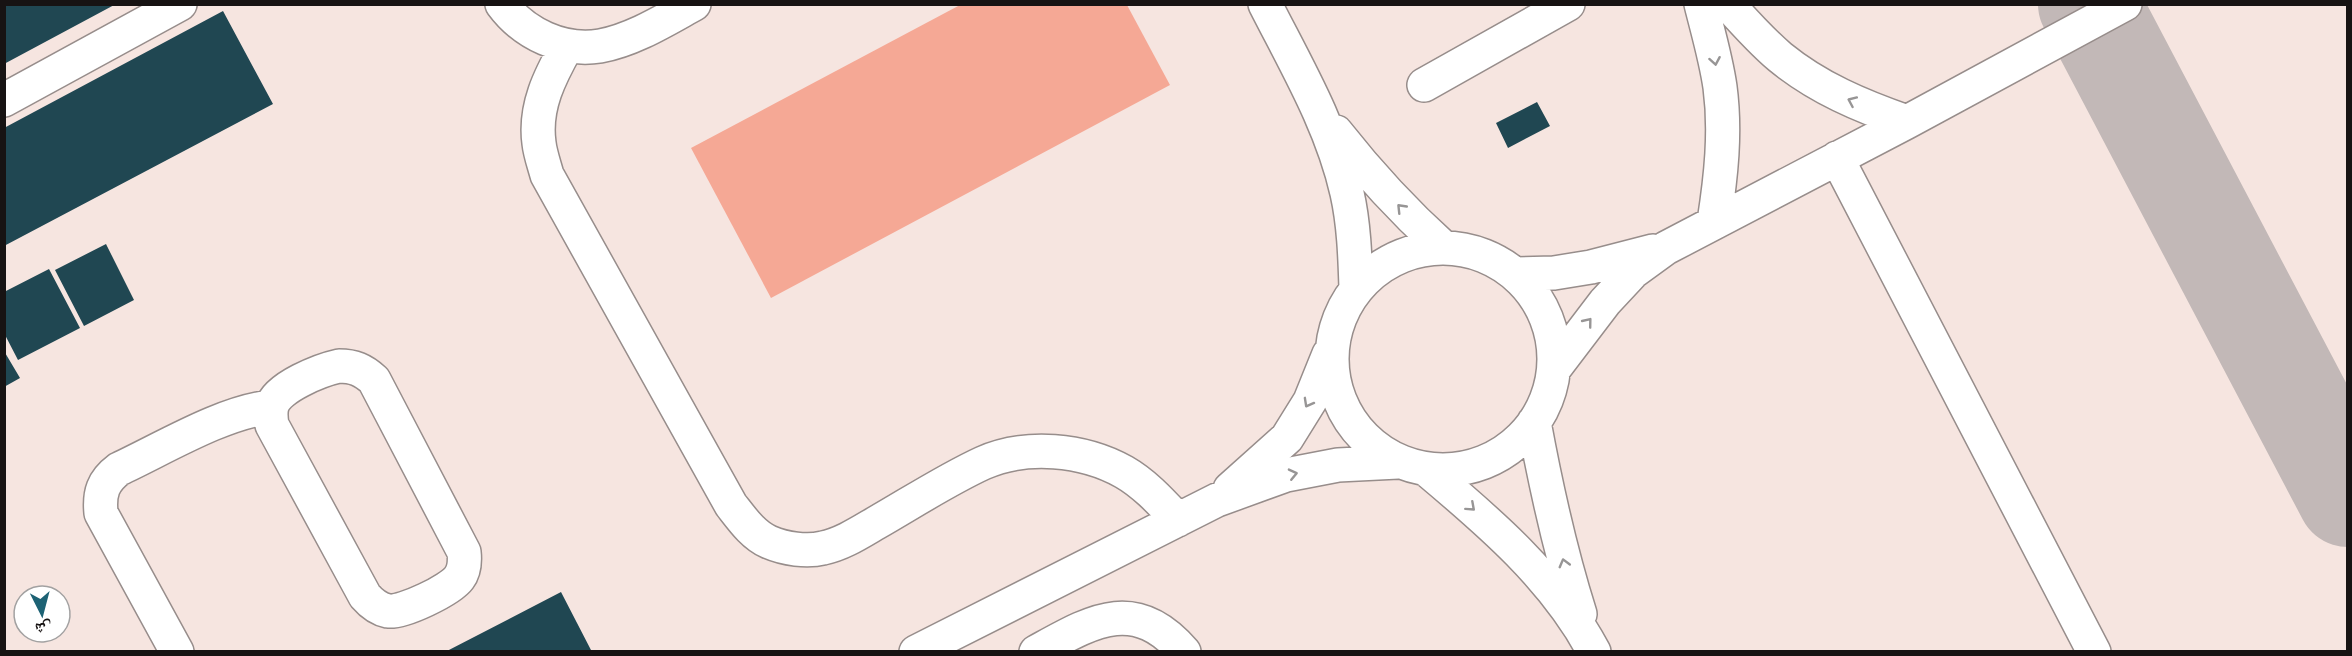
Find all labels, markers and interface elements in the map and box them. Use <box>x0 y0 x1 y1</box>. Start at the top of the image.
one-way arrow <box>1708 56 1721 66</box>
one-way arrow <box>1848 97 1859 109</box>
one-way arrow <box>1397 204 1408 214</box>
one-way arrow <box>1581 317 1592 328</box>
one-way arrow <box>1304 397 1315 407</box>
one-way arrow <box>1287 469 1297 482</box>
one-way arrow <box>1464 500 1474 511</box>
one-way arrow <box>1559 558 1571 568</box>
north arrow <box>12 584 72 644</box>
text: ش <box>34 618 53 639</box>

